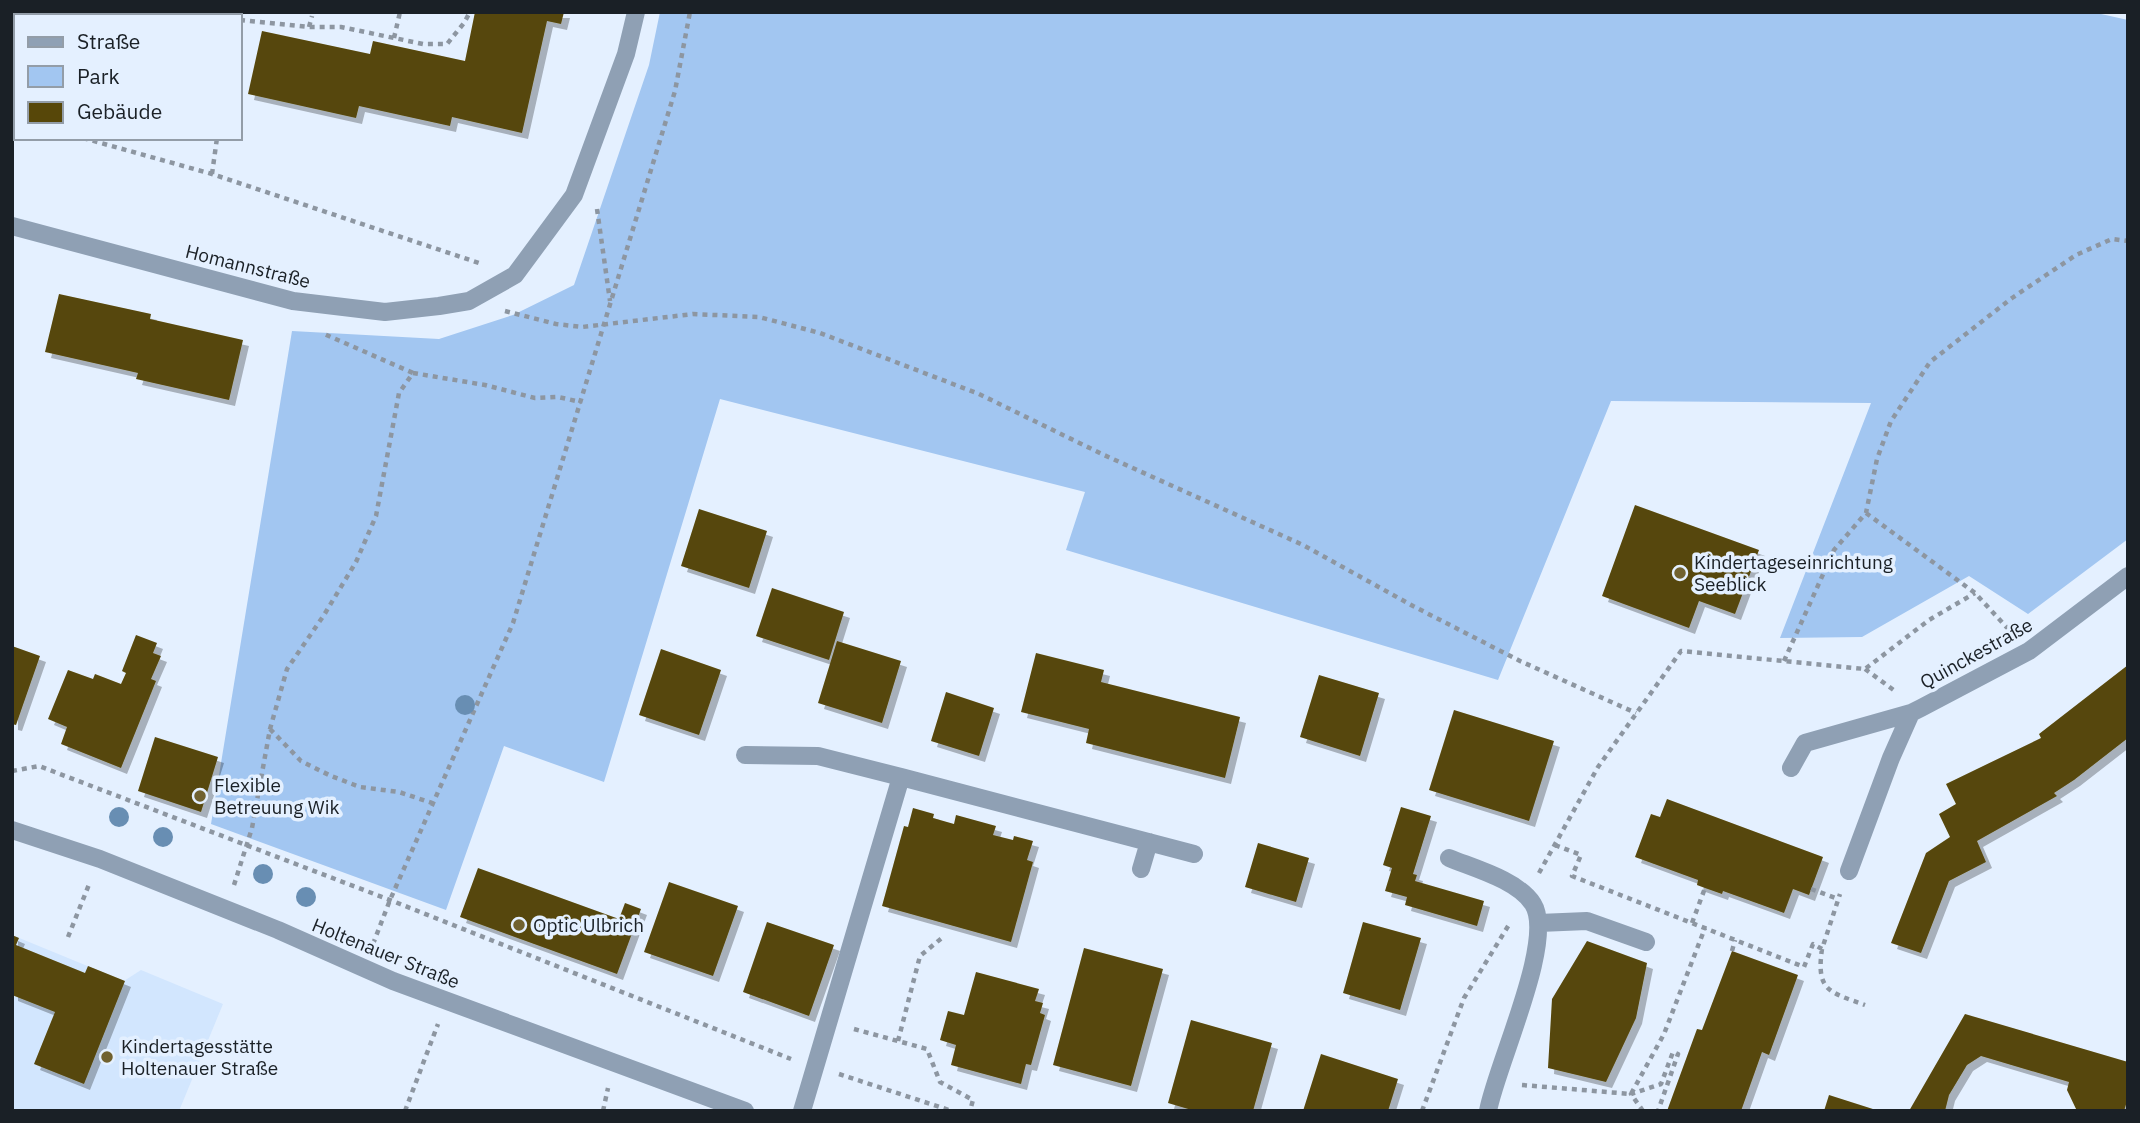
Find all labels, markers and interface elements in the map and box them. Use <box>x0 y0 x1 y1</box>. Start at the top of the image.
legend <box>14 14 242 140</box>
text: Straße <box>77 27 140 55</box>
text: Park <box>77 62 120 90</box>
text: Gebäude <box>77 97 162 125</box>
street label: Homannstraße <box>183 239 313 293</box>
place label: Kindertageseinrichtung Seeblick <box>1694 550 1893 596</box>
marker: Kindertageseinrichtung Seeblick <box>1672 565 1688 581</box>
street label: Quinckestraße <box>1916 612 2036 694</box>
place label: Flexible Betreuung Wik <box>214 773 339 819</box>
marker: Flexible Betreuung Wik <box>192 788 208 804</box>
street label: Holtenauer Straße <box>309 912 463 994</box>
place label: Optic Ulbrich <box>533 913 644 937</box>
marker: Optic Ulbrich <box>511 917 527 933</box>
place label: Kindertagesstätte Holtenauer Straße <box>121 1034 278 1080</box>
marker: Kindertagesstätte Holtenauer Straße <box>99 1049 115 1065</box>

